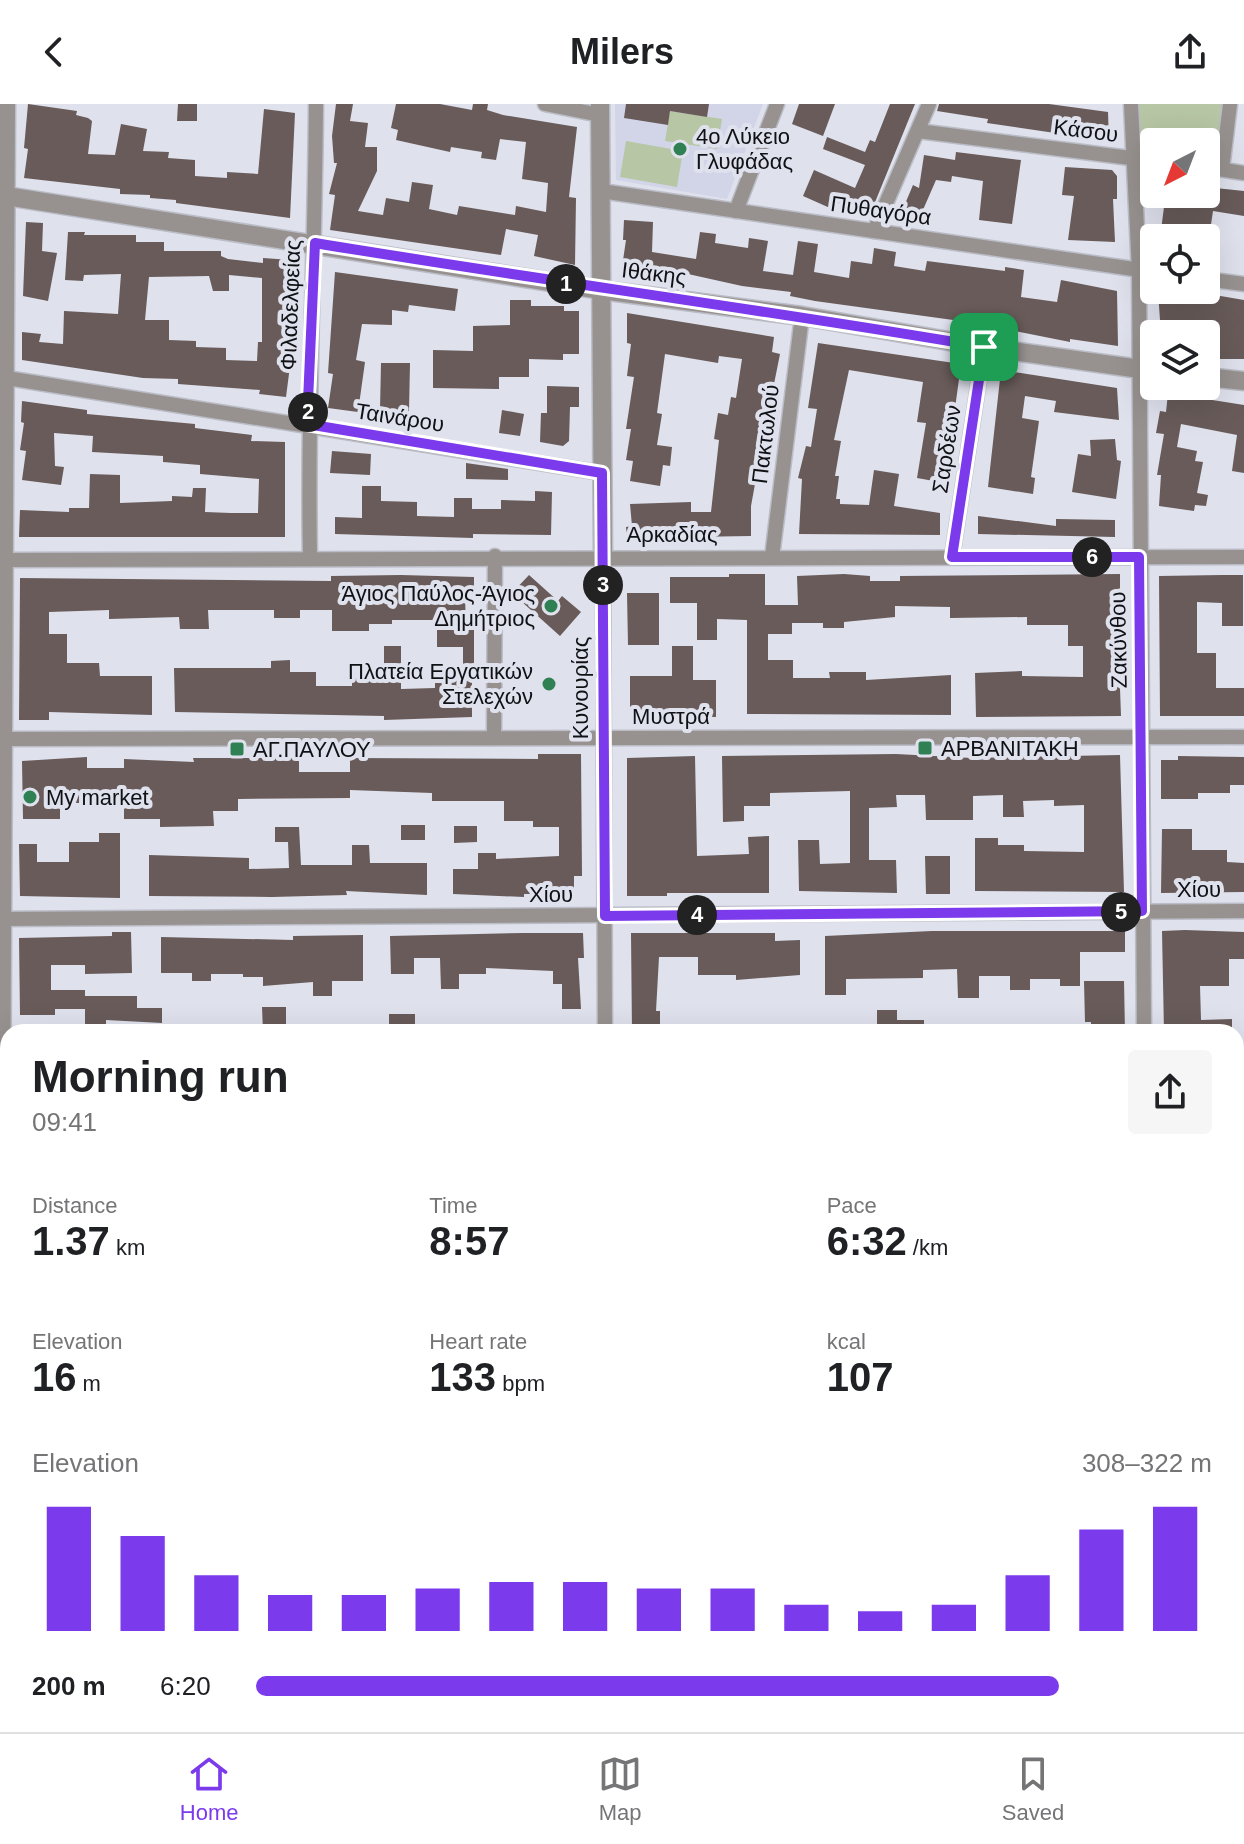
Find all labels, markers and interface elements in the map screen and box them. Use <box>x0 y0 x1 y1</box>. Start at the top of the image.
icon: back <box>32 30 76 74</box>
icon: share <box>1168 30 1212 74</box>
text: Milers <box>570 31 674 72</box>
street label: Κάσου <box>1052 114 1120 147</box>
place label: 4ο Λύκειο Γλυφάδας <box>696 124 793 174</box>
north arrow <box>1140 128 1220 208</box>
map controls <box>1140 128 1220 400</box>
marker: 4ο Λύκειο Γλυφάδας <box>671 140 689 158</box>
street label: Πυθαγόρα <box>829 191 933 230</box>
button: locate <box>1140 224 1220 304</box>
street label: Φιλαδελφείας <box>276 239 305 371</box>
street label: Ιθάκης <box>620 257 688 290</box>
pin: 1 <box>546 264 586 304</box>
text: 1 <box>560 271 572 296</box>
pin <box>950 313 1018 381</box>
button: layers <box>1140 320 1220 400</box>
icon: arrive <box>962 325 1006 369</box>
street label: Πακτωλού <box>747 383 784 485</box>
pin: 2 <box>288 392 328 432</box>
street label: Ταινάρου <box>354 398 446 437</box>
text: 2 <box>302 399 314 424</box>
street label: Σαρδέων <box>927 403 966 495</box>
street label: Αρκαδίας <box>626 522 718 547</box>
pin: 6 <box>1072 537 1112 577</box>
text: 6 <box>1086 544 1098 569</box>
pin: 3 <box>583 565 623 605</box>
text: 3 <box>597 572 609 597</box>
place label: Άγιος Παύλος-Άγιος Δημήτριος <box>341 581 535 631</box>
street label: Ζακύνθου <box>1105 591 1132 689</box>
marker: Άγιος Παύλος-Άγιος Δημήτριος <box>542 597 560 615</box>
street label: Κυνουρίας <box>568 637 593 739</box>
place label: Πλατεία Εργατικών Στελεχών <box>348 659 533 709</box>
marker: Πλατεία Εργατικών Στελεχών <box>540 675 558 693</box>
street label: Μυστρά <box>632 704 710 729</box>
place label: ΑΡΒΑΝΙΤΑΚΗ <box>941 736 1079 761</box>
place label: ΑΓ.ΠΑΥΛΟΥ <box>253 737 371 762</box>
marker: ΑΡΒΑΝΙΤΑΚΗ <box>916 739 934 757</box>
marker: ΑΓ.ΠΑΥΛΟΥ <box>228 740 246 758</box>
place label: My market <box>46 785 149 810</box>
marker: My market <box>21 788 39 806</box>
street label: Χίου <box>1177 877 1221 902</box>
street label: Χίου <box>529 882 573 907</box>
pin: 5 <box>1101 892 1141 932</box>
pin: 4 <box>677 895 717 935</box>
text: 5 <box>1115 899 1127 924</box>
text: 4 <box>691 902 703 927</box>
button: share <box>1128 1050 1212 1134</box>
text: Morning run <box>32 1052 289 1101</box>
text: 09:41 <box>32 1107 97 1137</box>
text: Distance <box>32 1193 118 1218</box>
text: Time <box>429 1193 477 1218</box>
text: Pace <box>827 1193 877 1218</box>
text: 1.37 <box>32 1219 110 1263</box>
text: 8:57 <box>429 1219 509 1263</box>
text: 6:32 <box>827 1219 907 1263</box>
text: km <box>110 1235 145 1260</box>
text: /km <box>907 1235 948 1260</box>
text: Elevation <box>32 1329 123 1354</box>
text: Heart rate <box>429 1329 527 1354</box>
text: kcal <box>827 1329 866 1354</box>
text: 16 <box>32 1355 77 1399</box>
text: 133 <box>429 1355 496 1399</box>
text: 107 <box>827 1355 893 1399</box>
text: m <box>77 1371 101 1396</box>
text: bpm <box>496 1371 545 1396</box>
text: Elevation <box>32 1448 139 1478</box>
text: 308–322 m <box>1082 1448 1212 1478</box>
text: 200 m <box>32 1671 106 1701</box>
text: 6:20 <box>160 1671 211 1701</box>
tab: Home <box>180 1752 239 1826</box>
tab: Map <box>598 1752 642 1826</box>
tab: Saved <box>1002 1752 1064 1826</box>

